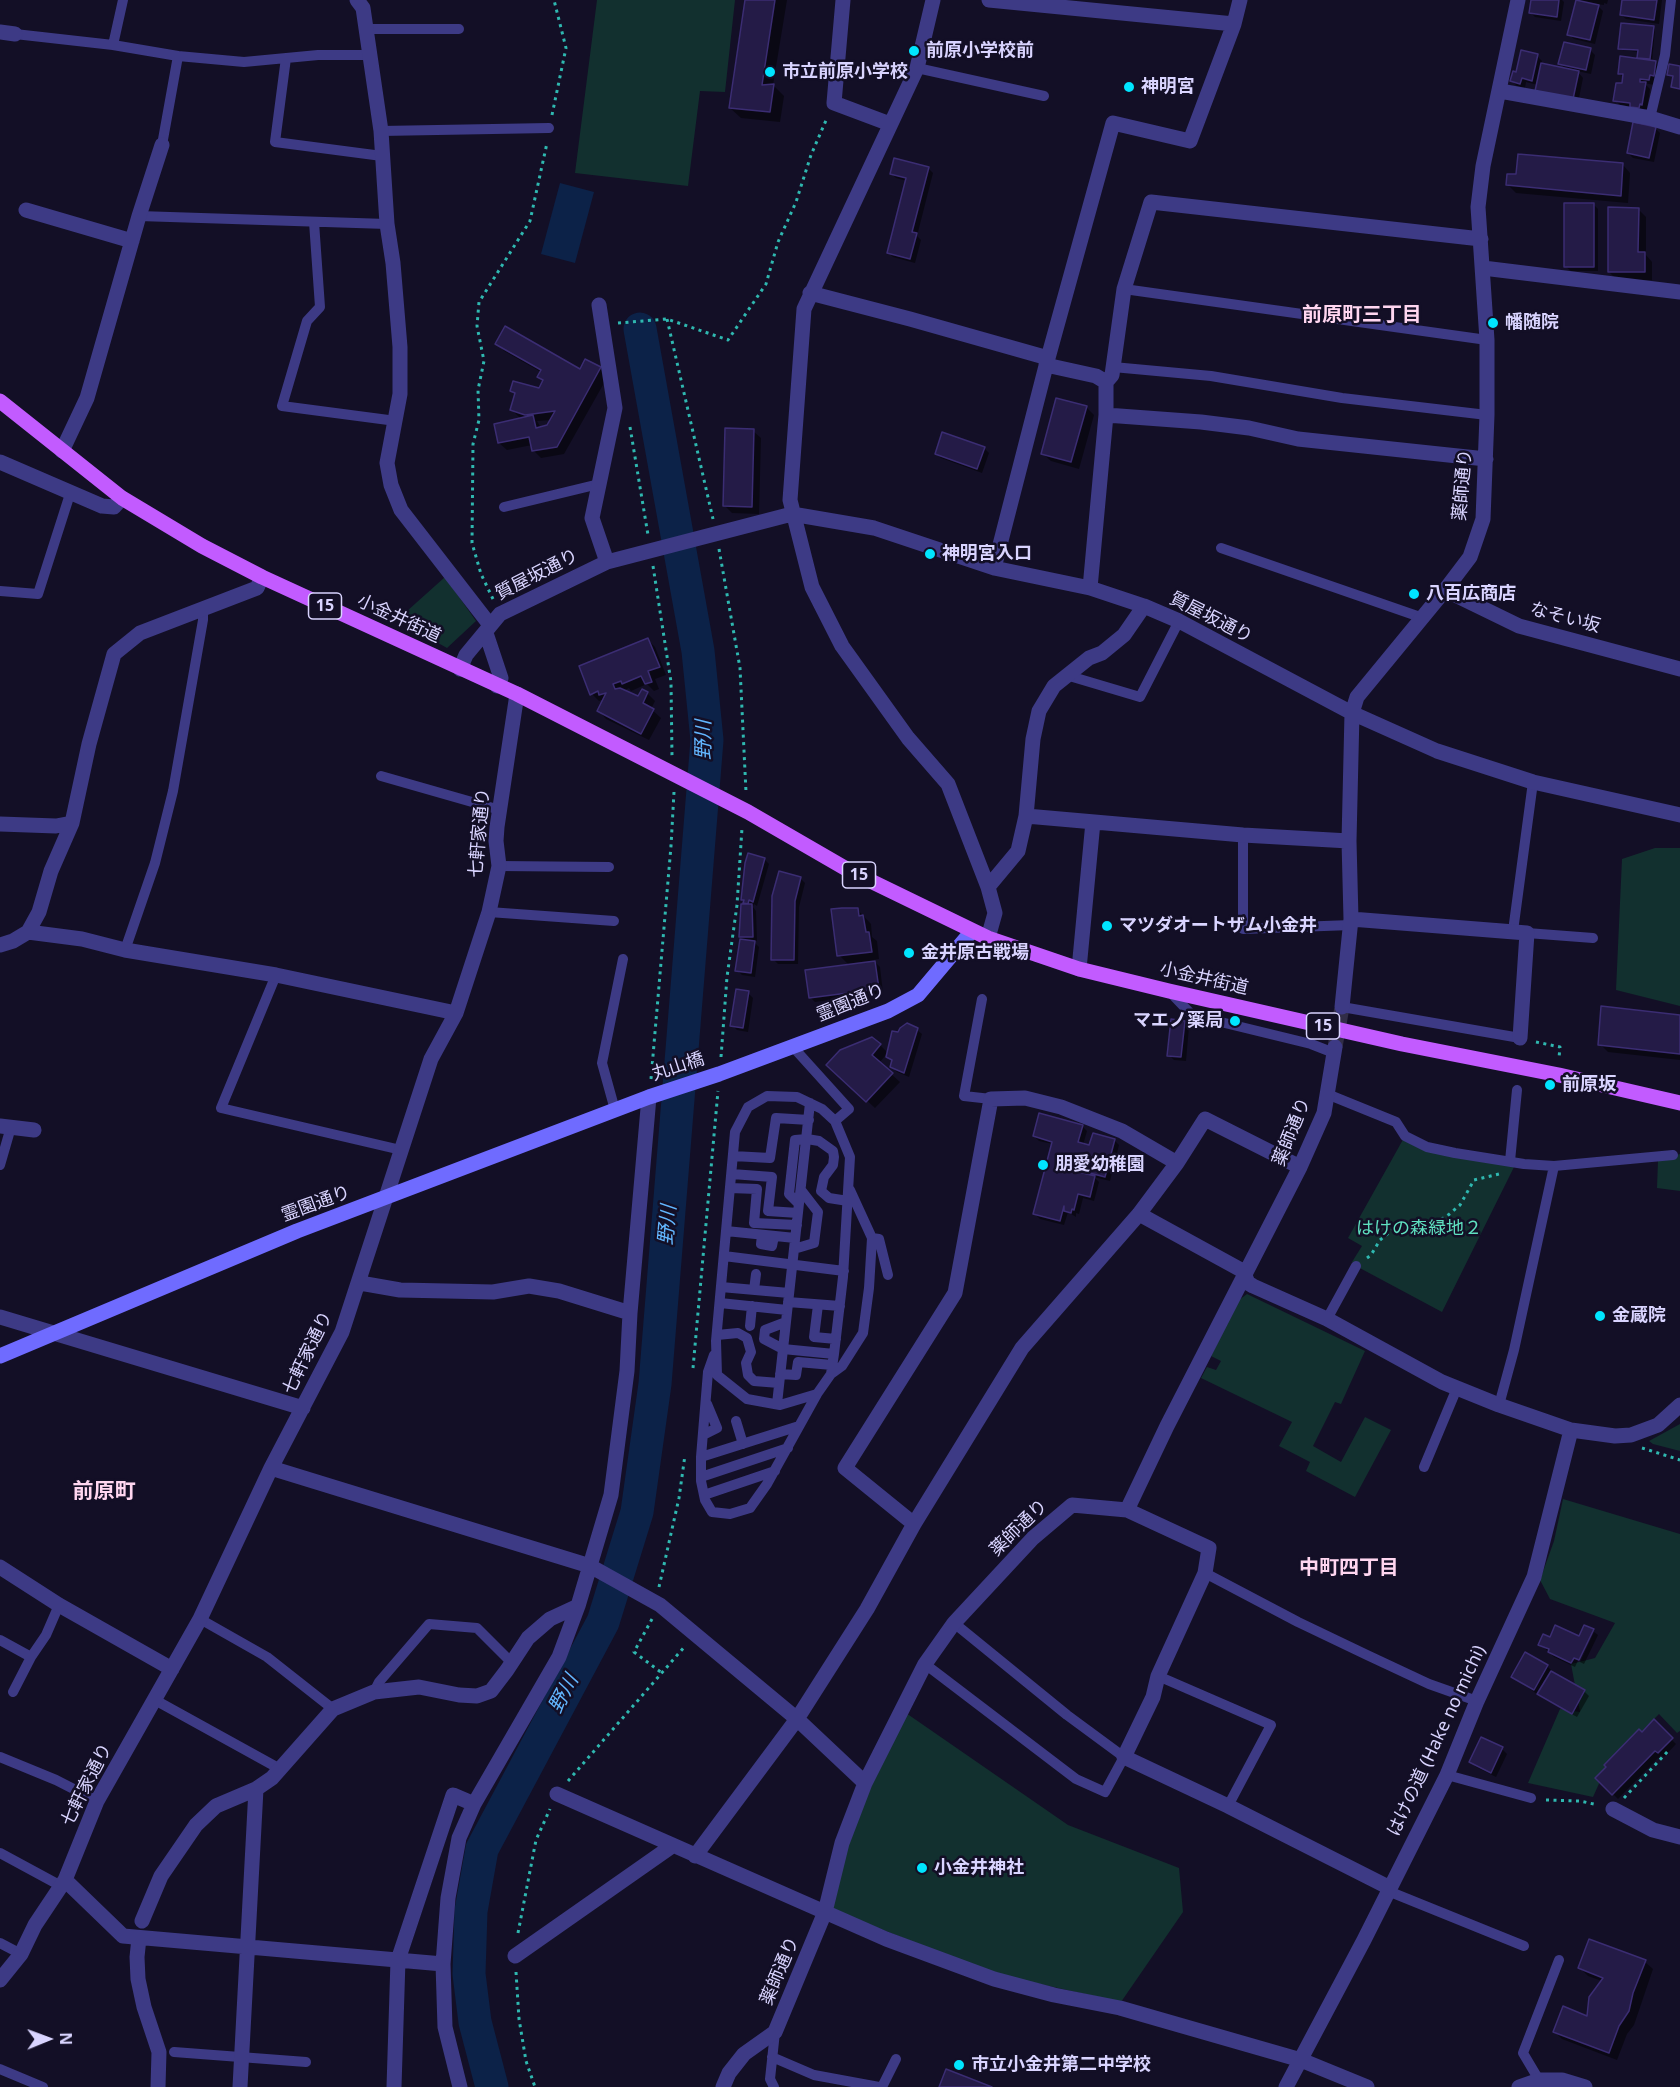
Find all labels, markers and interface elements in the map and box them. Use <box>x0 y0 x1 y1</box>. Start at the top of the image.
place label: 前原小学校前 <box>926 40 1034 62</box>
marker: 前原小学校前 <box>907 44 921 58</box>
place label: 市立前原小学校 <box>782 61 908 83</box>
marker: 市立前原小学校 <box>763 65 777 79</box>
place label: 神明宮 <box>1141 76 1195 98</box>
marker: 神明宮 <box>1122 80 1136 94</box>
district label: 前原町三丁目 <box>1302 303 1422 327</box>
place label: 幡随院 <box>1505 312 1559 334</box>
marker: 幡随院 <box>1486 316 1500 330</box>
street label: 薬師通り <box>1449 448 1477 522</box>
place label: 神明宮入口 <box>942 543 1032 565</box>
street label: 質屋坂通り <box>492 545 582 605</box>
marker: 神明宮入口 <box>923 547 937 561</box>
place label: 八百広商店 <box>1426 583 1516 605</box>
marker: 八百広商店 <box>1407 587 1421 601</box>
street label: 質屋坂通り <box>1166 588 1256 648</box>
street label: 小金井街道 <box>354 590 444 648</box>
road number: 15 <box>308 593 342 619</box>
street label: なそい坂 <box>1527 598 1603 638</box>
water label: 野川 <box>692 720 716 760</box>
street label: 七軒家通り <box>465 787 495 879</box>
road number: 15 <box>842 862 876 888</box>
place label: マツダオートザム小金井 <box>1119 915 1317 937</box>
marker: マツダオートザム小金井 <box>1100 919 1114 933</box>
place label: 金井原古戦場 <box>921 942 1029 964</box>
marker: 金井原古戦場 <box>902 946 916 960</box>
street label: 小金井街道 <box>1158 958 1250 1000</box>
street label: 霊園通り <box>814 980 888 1026</box>
place label: マエノ薬局 <box>1133 1010 1223 1032</box>
road number: 15 <box>1306 1013 1340 1039</box>
marker: マエノ薬局 <box>1228 1014 1242 1028</box>
street label: 丸山橋 <box>649 1048 707 1086</box>
place label: 前原坂 <box>1562 1074 1616 1096</box>
marker: 前原坂 <box>1543 1078 1557 1092</box>
street label: 薬師通り <box>1269 1095 1315 1169</box>
place label: 朋愛幼稚園 <box>1055 1154 1145 1176</box>
marker: 朋愛幼稚園 <box>1036 1158 1050 1172</box>
street label: 霊園通り <box>278 1182 354 1226</box>
water label: 野川 <box>654 1204 682 1246</box>
park label: はけの森緑地２ <box>1356 1218 1482 1240</box>
place label: 金蔵院 <box>1612 1305 1666 1327</box>
street label: 七軒家通り <box>279 1308 337 1398</box>
marker: 金蔵院 <box>1593 1309 1607 1323</box>
district label: 前原町 <box>73 1479 135 1505</box>
street label: 薬師通り <box>986 1495 1052 1561</box>
district label: 中町四丁目 <box>1299 1556 1399 1580</box>
street label: はけの道 (Hake no michi) <box>1383 1642 1491 1840</box>
water label: 野川 <box>544 1671 584 1717</box>
street label: 七軒家通り <box>57 1740 117 1830</box>
place label: 小金井神社 <box>934 1857 1024 1879</box>
marker: 小金井神社 <box>915 1861 929 1875</box>
street label: 薬師通り <box>756 1934 804 2008</box>
north arrow <box>18 2009 78 2069</box>
text: N <box>55 2032 77 2045</box>
place label: 市立小金井第二中学校 <box>971 2054 1151 2076</box>
marker: 市立小金井第二中学校 <box>952 2058 966 2072</box>

